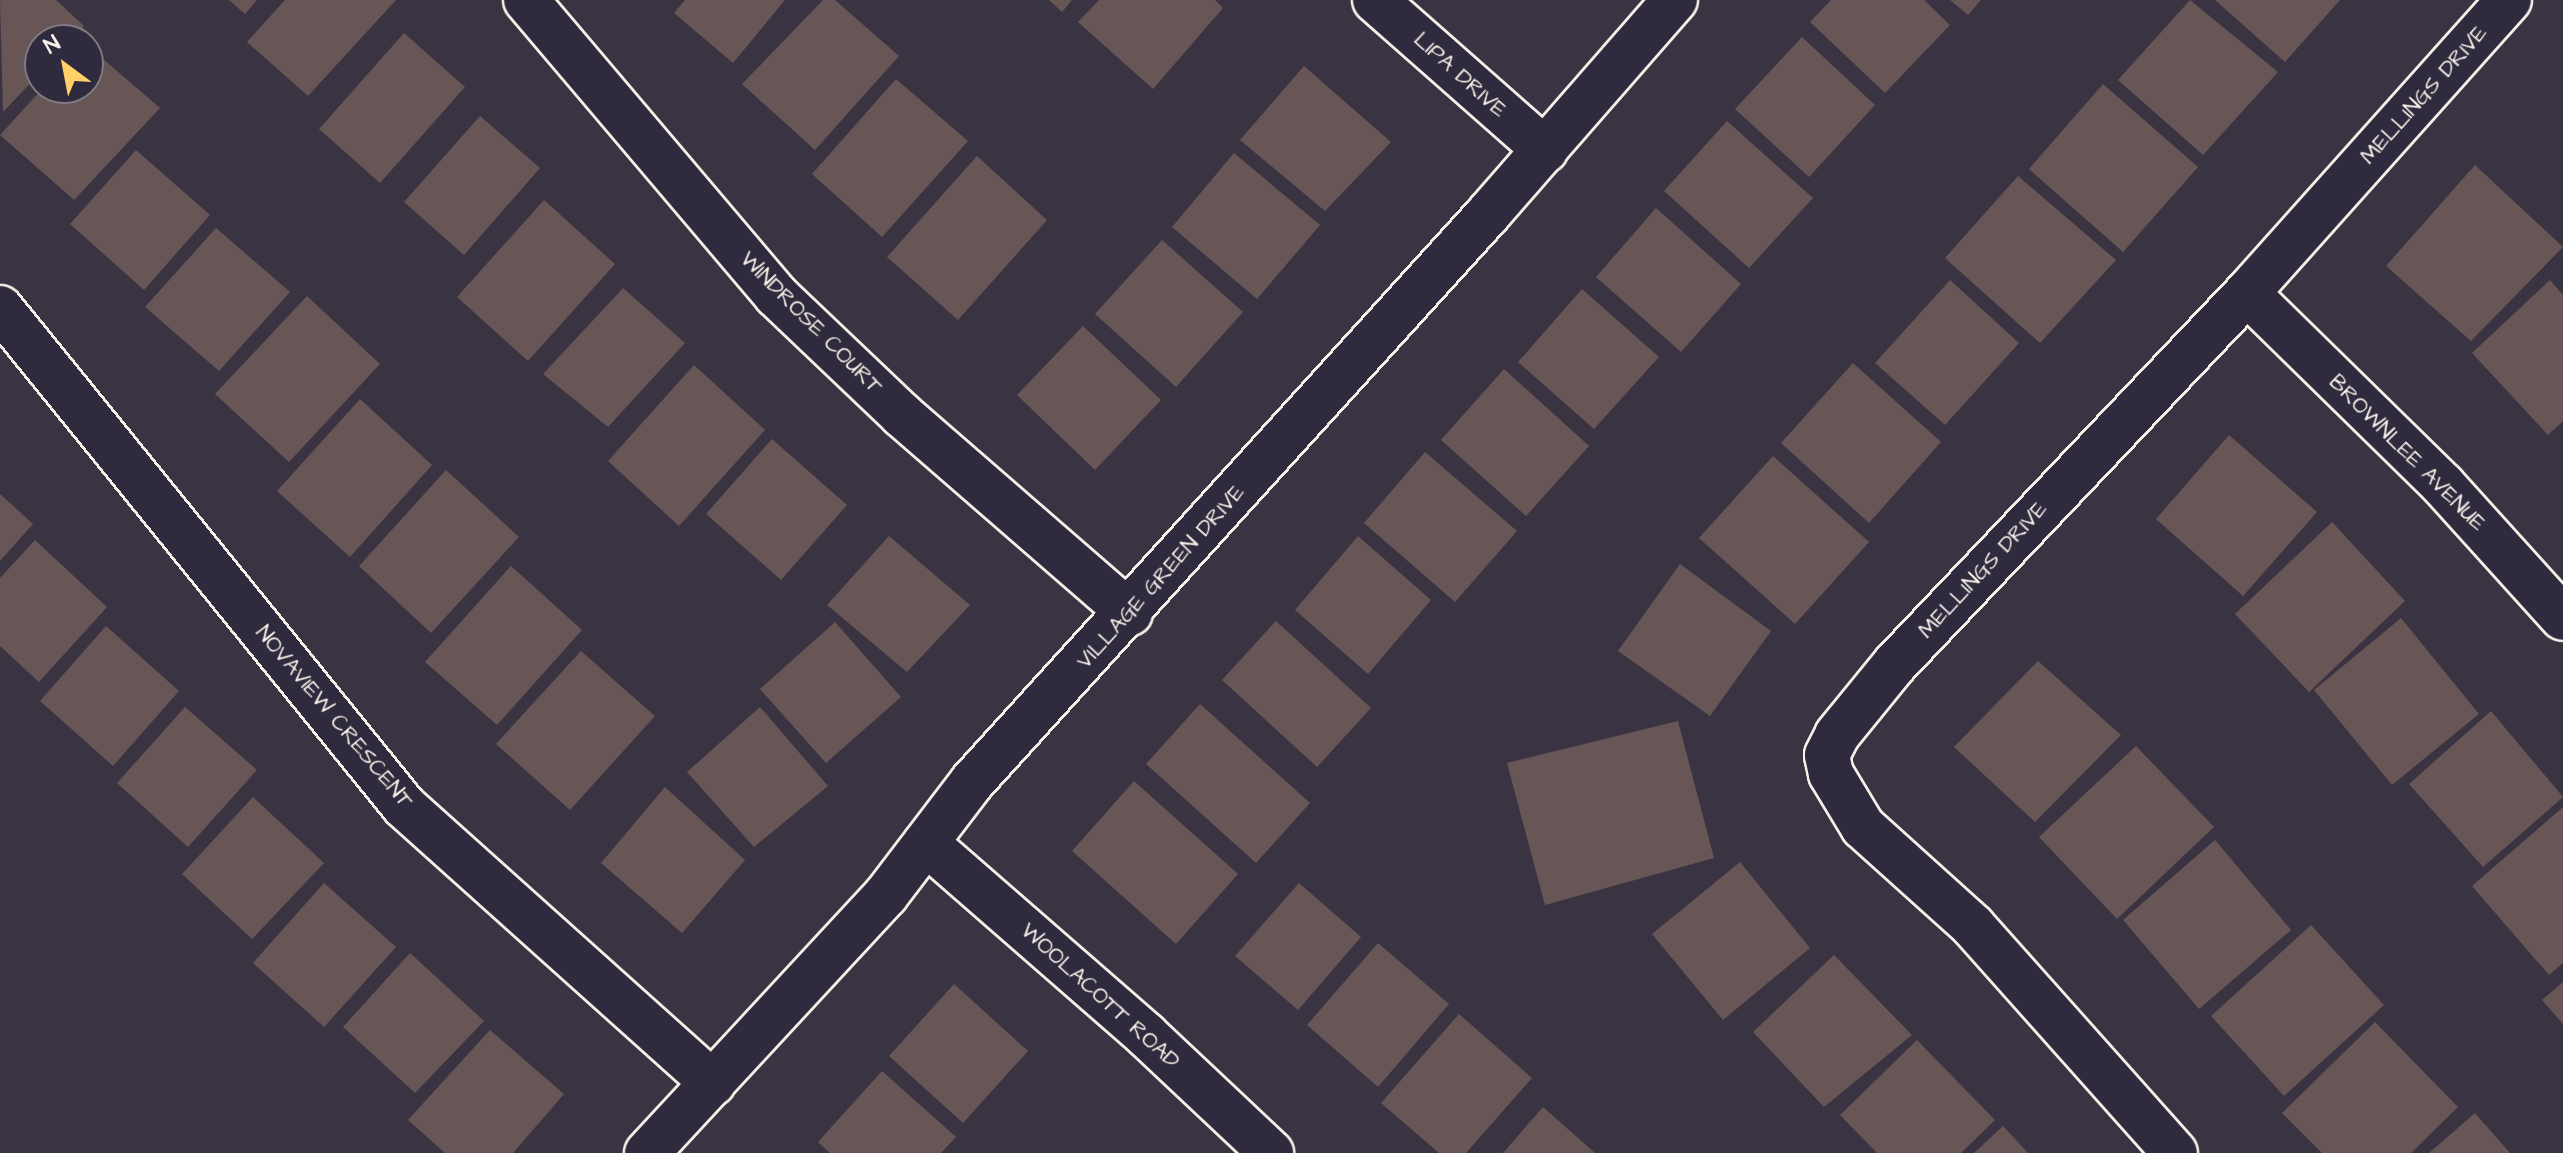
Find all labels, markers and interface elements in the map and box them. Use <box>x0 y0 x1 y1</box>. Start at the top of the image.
street label: MELLINGS DRIVE <box>2355 20 2493 170</box>
north arrow <box>24 24 104 104</box>
street label: LIPA DRIVE <box>1408 27 1512 123</box>
text: N <box>38 28 66 62</box>
street label: WINDROSE COURT <box>734 246 888 400</box>
street label: BROWNLEE AVENUE <box>2323 369 2491 537</box>
street label: VILLAGE GREEN DRIVE <box>1071 480 1251 674</box>
street label: MELLINGS DRIVE <box>1913 496 2053 644</box>
street label: NOVAVIEW CRESCENT <box>250 620 418 814</box>
street label: WOOLACOTT ROAD <box>1015 918 1185 1074</box>

